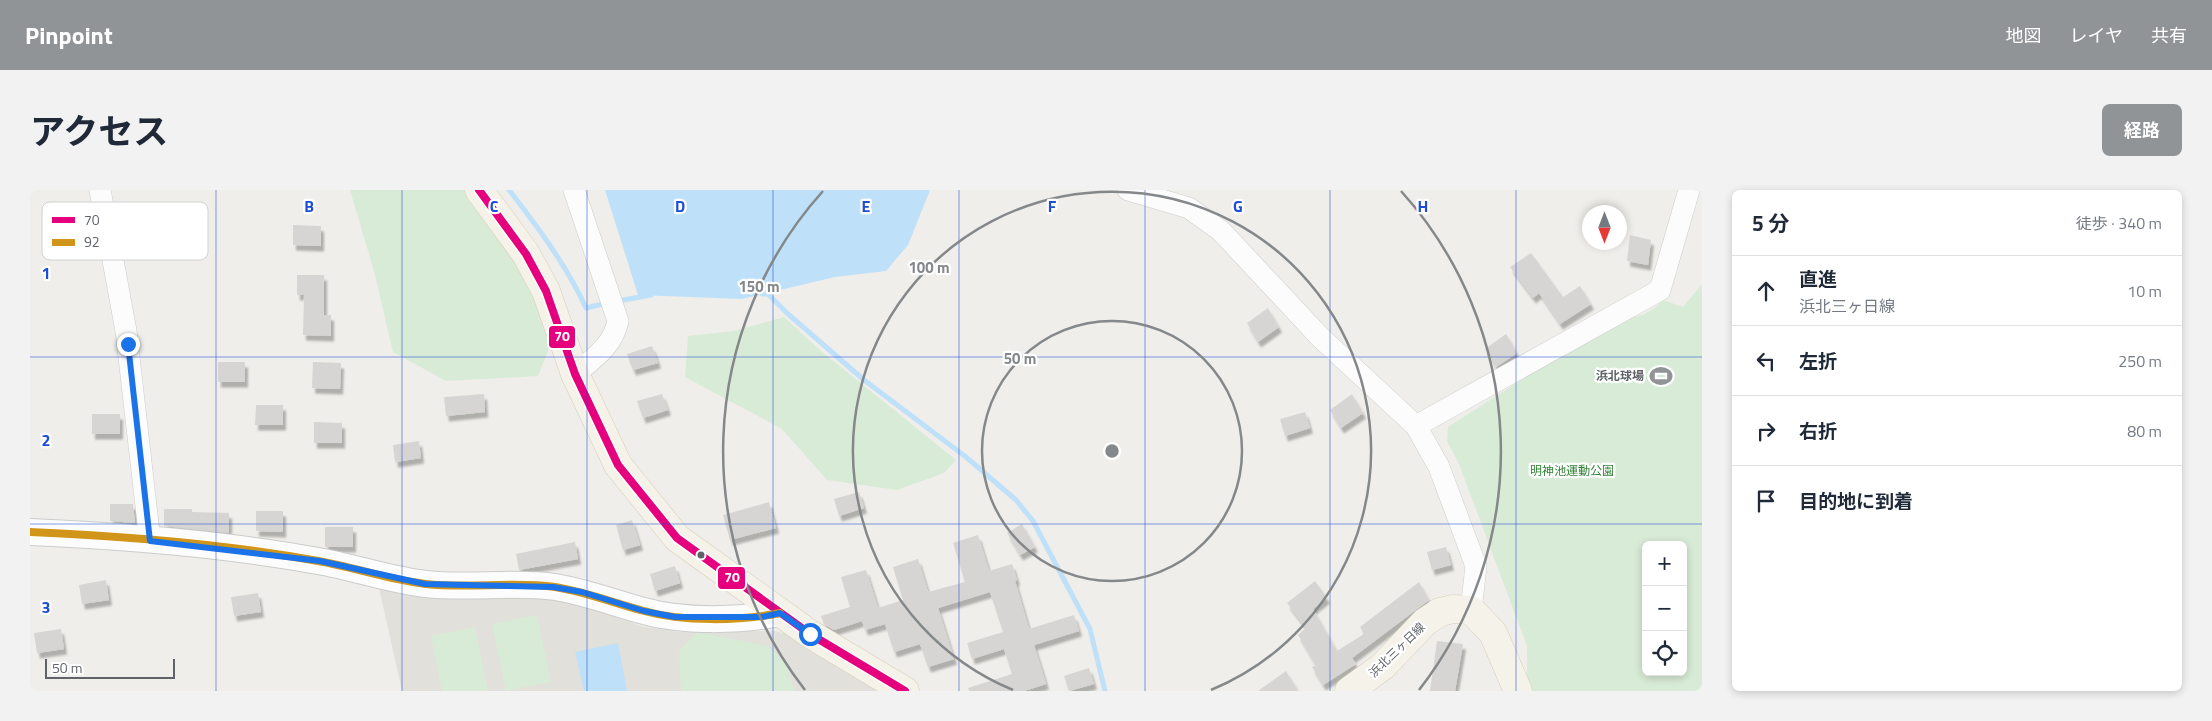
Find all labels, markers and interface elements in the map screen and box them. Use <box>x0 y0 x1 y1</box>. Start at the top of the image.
text: Pinpoint <box>25 17 113 53</box>
text: 地図 <box>2006 22 2042 49</box>
text: レイヤ <box>2070 22 2123 49</box>
text: 共有 <box>2151 22 2187 49</box>
text: アクセス <box>30 104 168 158</box>
button: 経路 <box>2102 104 2182 156</box>
text: B <box>304 194 314 218</box>
text: C <box>490 194 499 218</box>
text: D <box>675 194 685 218</box>
text: E <box>862 194 871 218</box>
text: F <box>1048 194 1057 218</box>
text: G <box>1233 194 1243 218</box>
text: H <box>1418 194 1428 218</box>
legend <box>42 202 208 260</box>
north arrow <box>1582 205 1627 250</box>
text: 5 分 <box>1752 207 1789 239</box>
text: 70 <box>84 209 100 230</box>
text: 徒歩 · 340 m <box>2076 211 2162 235</box>
text: 92 <box>84 231 100 252</box>
text: 100 m <box>908 256 950 279</box>
text: 1 <box>42 261 50 285</box>
text: 直進 <box>1799 264 1837 293</box>
text: 150 m <box>738 275 780 298</box>
icon: ahead <box>1752 277 1780 305</box>
text: 10 m <box>2127 279 2162 303</box>
text: 浜北三ヶ日線 <box>1799 294 1895 318</box>
line badge: 70 <box>548 325 576 349</box>
text: 70 <box>554 325 570 346</box>
route end <box>117 333 140 356</box>
text: 左折 <box>1799 346 1837 375</box>
text: 50 m <box>1004 347 1036 370</box>
icon: left <box>1752 347 1780 375</box>
text: 250 m <box>2118 349 2162 373</box>
sports icon: 浜北球場 <box>1648 363 1674 389</box>
place label: 浜北球場 <box>1596 366 1644 385</box>
text: 右折 <box>1799 416 1837 445</box>
icon: right <box>1752 417 1780 445</box>
text: 80 m <box>2127 419 2162 443</box>
text: 2 <box>42 428 50 452</box>
centre of rings <box>1103 442 1121 460</box>
park label: 明神池運動公園 <box>1530 461 1614 480</box>
text: 目的地に到着 <box>1799 486 1913 515</box>
icon: arrive <box>1752 487 1780 515</box>
map controls <box>1642 541 1687 676</box>
button: + <box>1642 541 1687 586</box>
unlabelled marker <box>696 550 706 560</box>
line badge: 70 <box>717 566 746 590</box>
text: 70 <box>724 566 740 587</box>
button: − <box>1642 586 1687 631</box>
text: 3 <box>42 595 50 619</box>
street label: 浜北三ヶ日線 <box>1364 618 1429 681</box>
route start <box>799 623 822 646</box>
button: locate <box>1642 631 1687 676</box>
scale bar <box>45 656 175 679</box>
text: 50 m <box>52 657 82 678</box>

